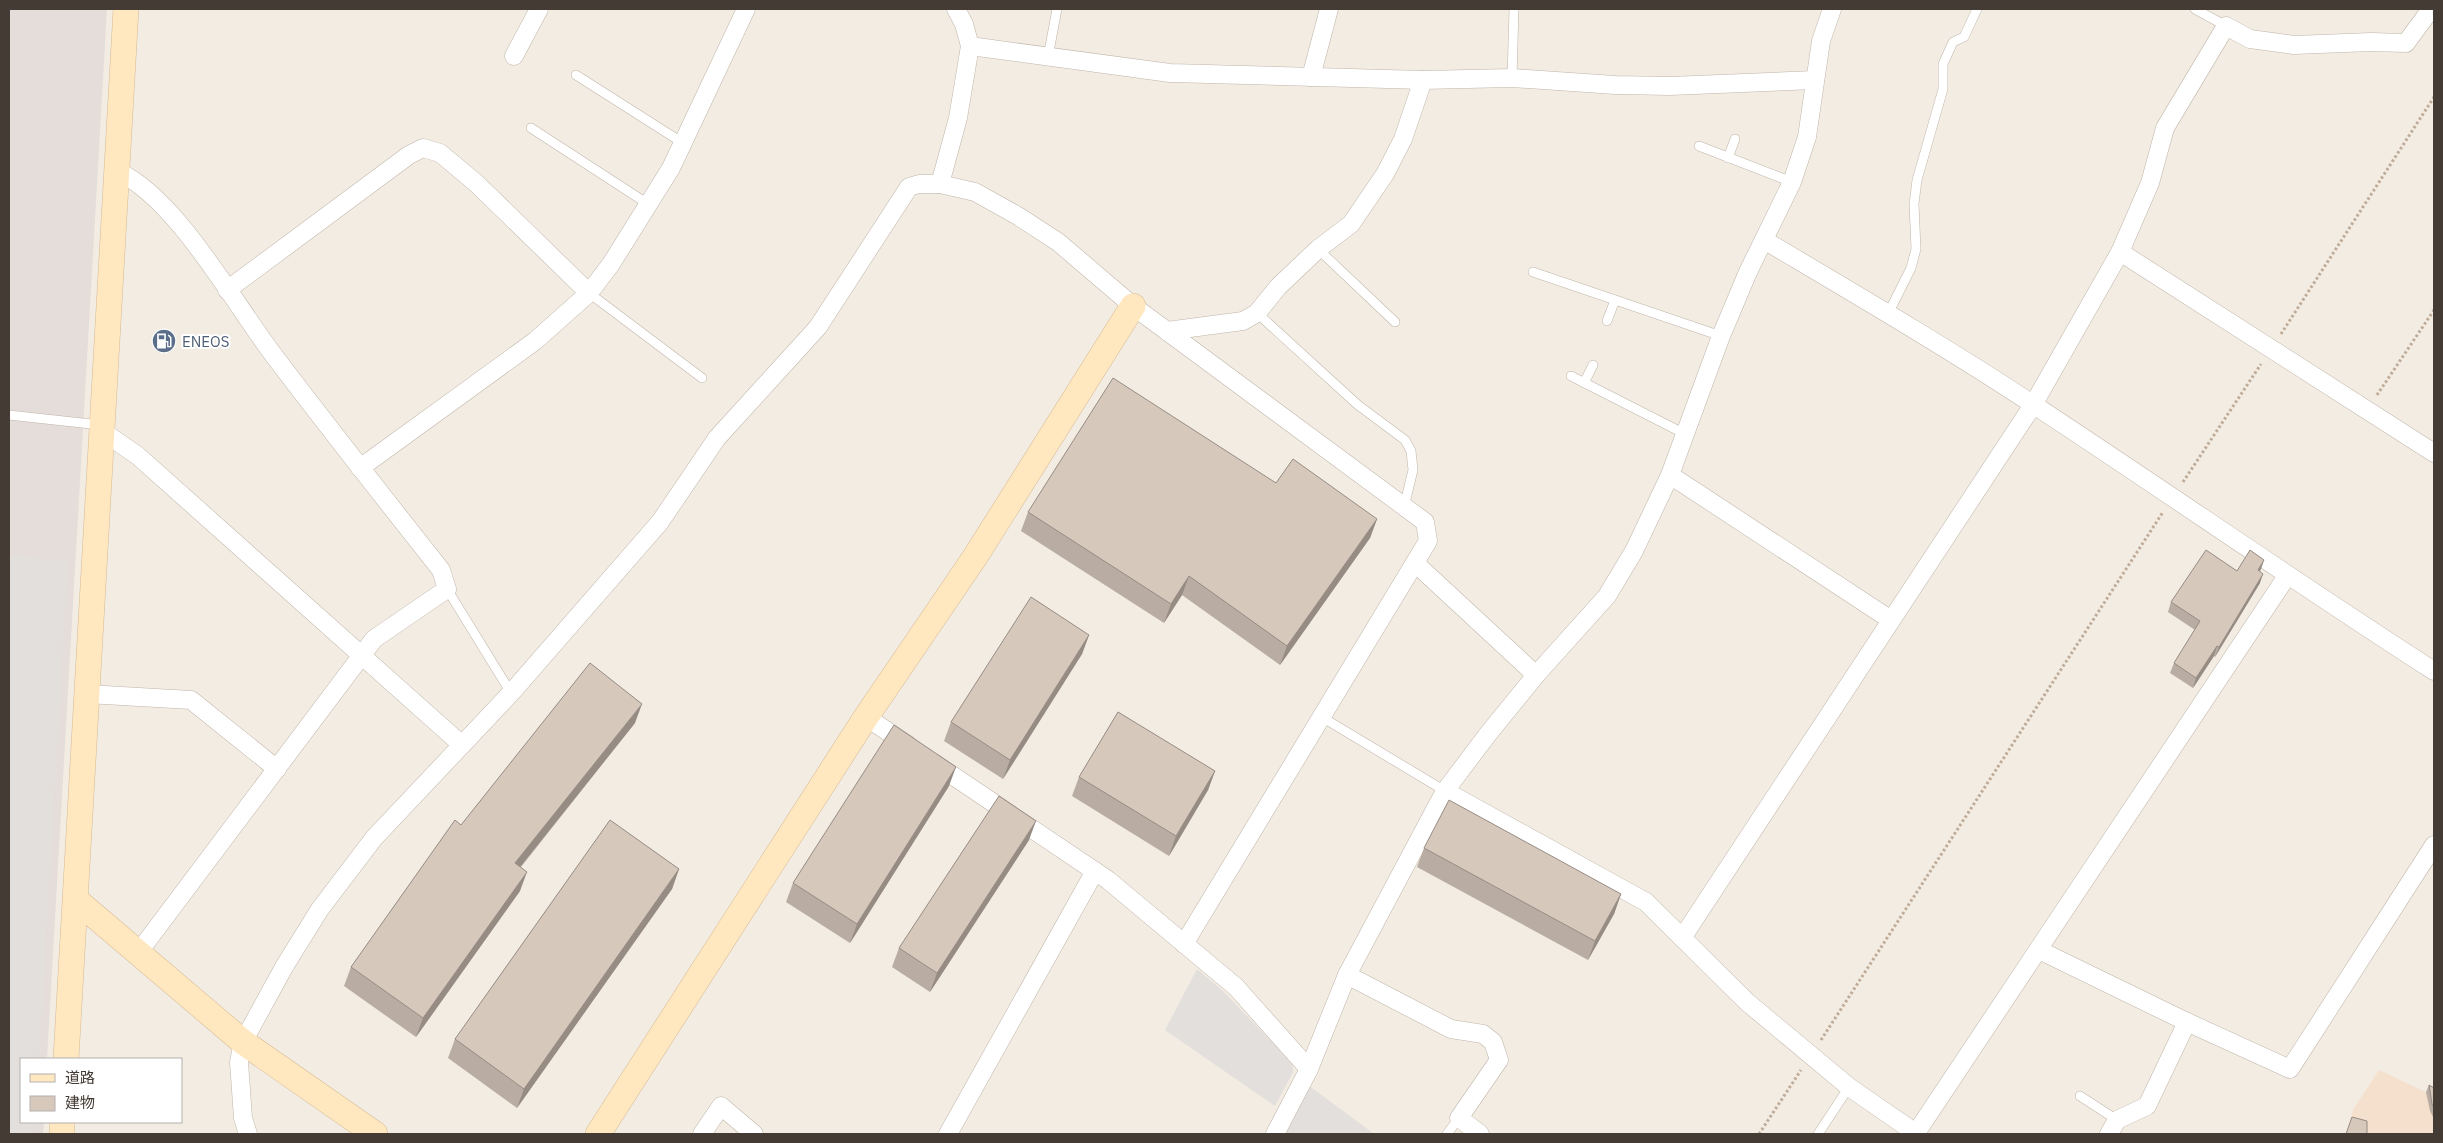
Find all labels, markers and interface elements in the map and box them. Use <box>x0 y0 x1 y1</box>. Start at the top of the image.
fuel station icon: ENEOS <box>151 328 177 354</box>
place label: ENEOS <box>182 332 229 351</box>
legend <box>20 1058 182 1123</box>
text: 道路 <box>65 1068 95 1087</box>
text: 建物 <box>65 1093 95 1112</box>

